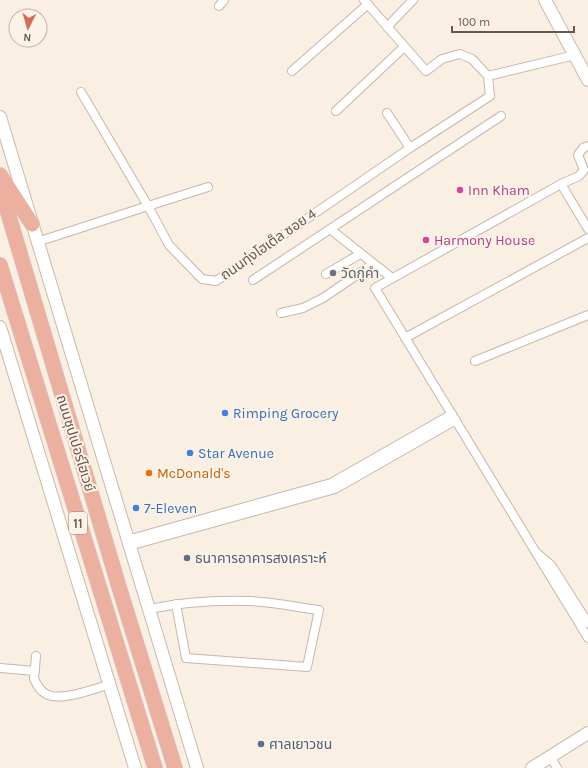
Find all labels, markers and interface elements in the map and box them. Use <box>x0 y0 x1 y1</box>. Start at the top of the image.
north arrow <box>8 8 48 48</box>
scale bar <box>452 8 574 34</box>
text: 100 m <box>458 15 490 29</box>
text: N <box>23 31 32 44</box>
place label: Inn Kham <box>468 182 530 199</box>
marker: Inn Kham <box>455 185 465 195</box>
street label: ถนนทุ่งโฮเต็ล ซอย 4 <box>217 205 320 284</box>
place label: Harmony House <box>434 232 535 249</box>
marker: Harmony House <box>421 235 431 245</box>
place label: วัดกู่คำ <box>341 265 379 282</box>
marker: วัดกู่คำ <box>328 268 338 278</box>
street label: ถนนซุปเปอร์ไฮเวย์ <box>53 393 98 494</box>
place label: Rimping Grocery <box>233 405 339 422</box>
marker: Rimping Grocery <box>220 408 230 418</box>
place label: Star Avenue <box>198 445 274 462</box>
marker: Star Avenue <box>185 448 195 458</box>
place label: McDonald's <box>157 465 231 482</box>
marker: McDonald's <box>144 468 154 478</box>
place label: 7-Eleven <box>144 500 197 517</box>
marker: 7-Eleven <box>131 503 141 513</box>
road number: 11 <box>69 512 87 534</box>
place label: ธนาคารอาคารสงเคราะห์ <box>195 550 327 567</box>
marker: ธนาคารอาคารสงเคราะห์ <box>182 553 192 563</box>
place label: ศาลเยาวชน <box>269 736 332 753</box>
marker: ศาลเยาวชน <box>256 739 266 749</box>

